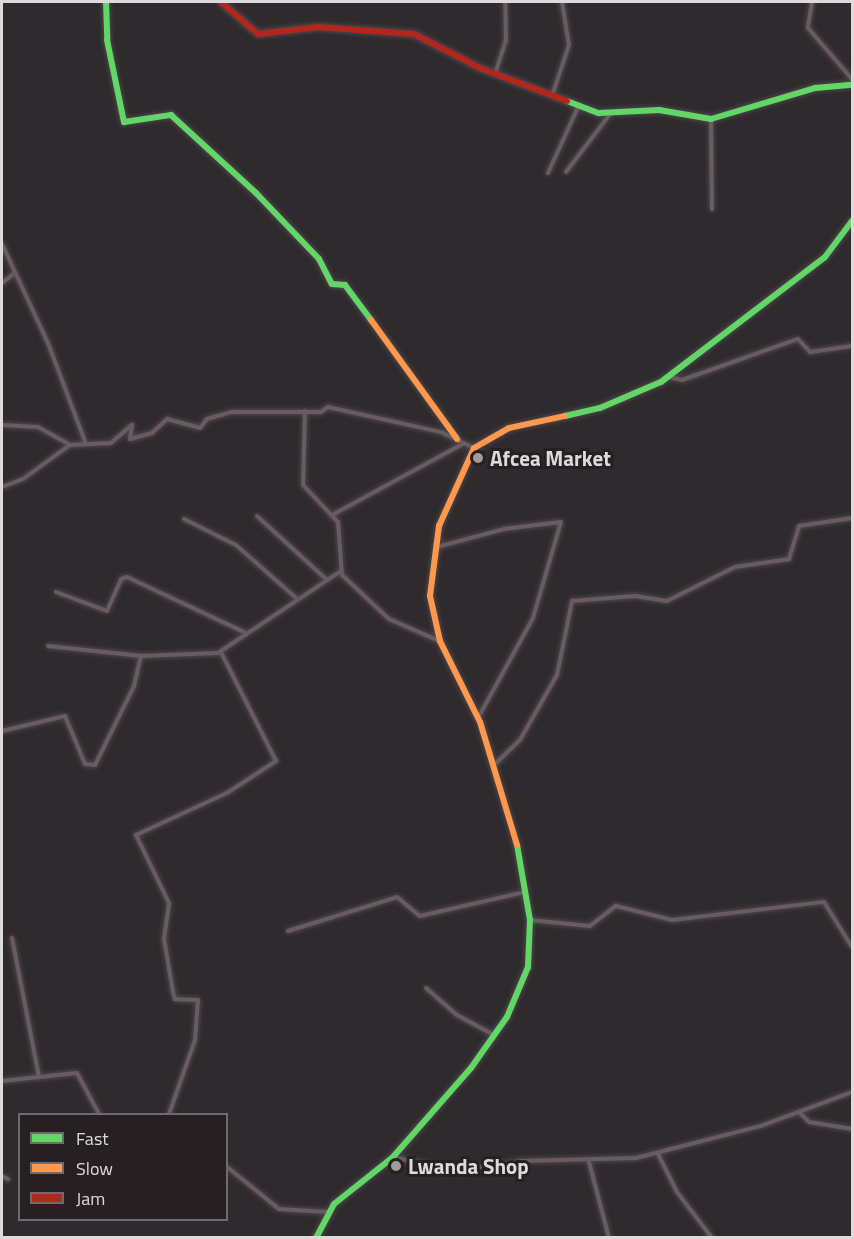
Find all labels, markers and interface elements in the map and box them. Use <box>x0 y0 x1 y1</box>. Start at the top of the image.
place label: Afcea Market <box>490 445 611 471</box>
marker: Afcea Market <box>471 451 485 465</box>
legend <box>18 1113 228 1221</box>
text: Fast <box>76 1125 109 1152</box>
place label: Lwanda Shop <box>408 1153 529 1179</box>
text: Slow <box>76 1155 113 1182</box>
marker: Lwanda Shop <box>389 1159 403 1173</box>
text: Jam <box>76 1185 105 1212</box>

